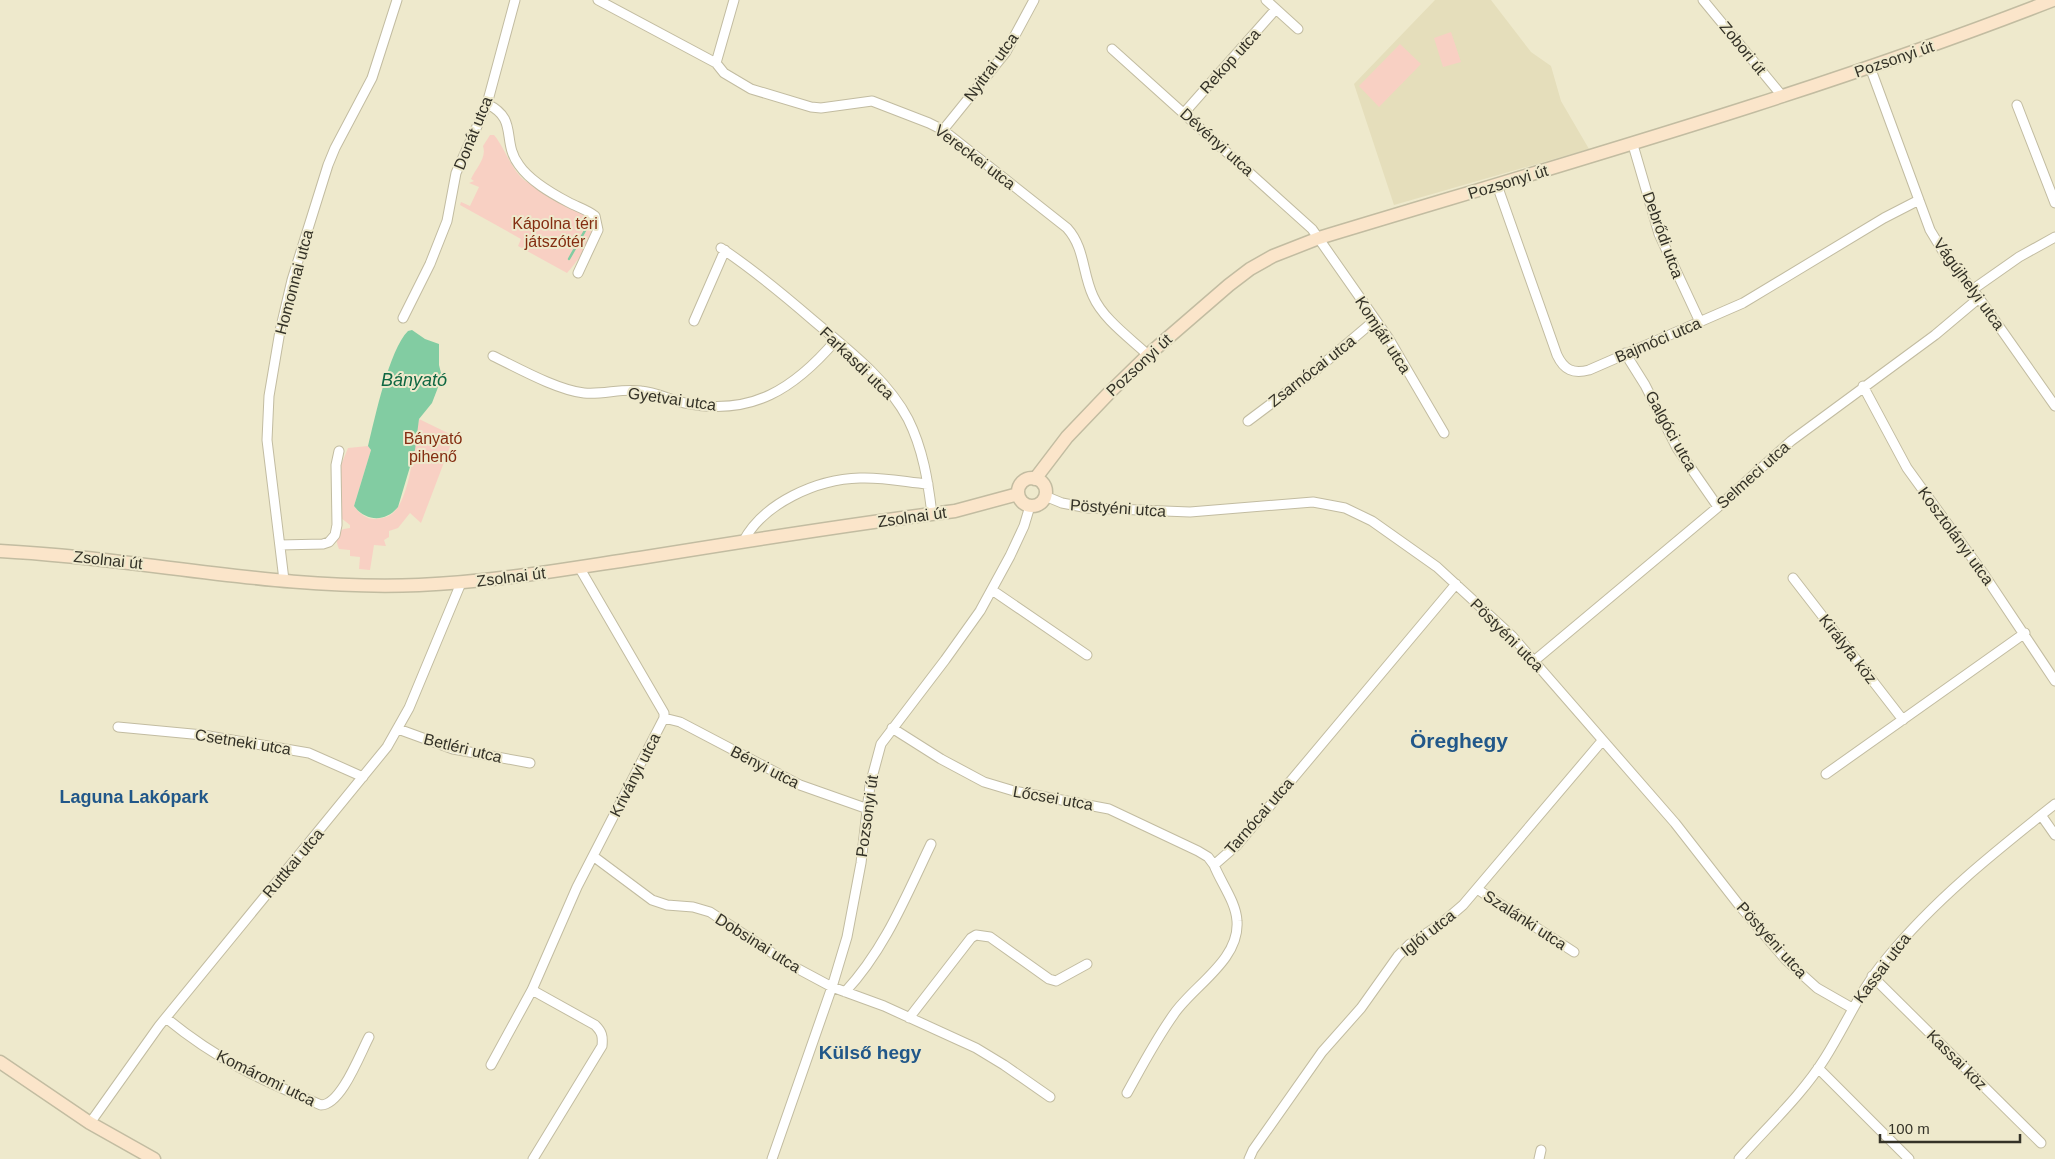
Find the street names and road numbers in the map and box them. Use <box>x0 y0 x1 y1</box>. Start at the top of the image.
street label: Zobori út <box>1717 18 1770 78</box>
street label: Rekop utca <box>1197 25 1263 97</box>
street label: Nyitrai utca <box>961 30 1021 104</box>
street label: Pozsonyi út <box>1852 37 1936 81</box>
street label: Donát utca <box>451 94 495 172</box>
street label: Dévényi utca <box>1177 105 1257 179</box>
street label: Vereckei utca <box>932 121 1019 193</box>
street label: Pozsonyi út <box>1466 162 1551 202</box>
street label: Debrődi utca <box>1639 189 1687 281</box>
street label: Homonnai utca <box>272 228 316 336</box>
street label: Vágújhelyi utca <box>1930 235 2008 333</box>
street label: Komjáti utca <box>1352 293 1414 377</box>
street label: Bajmóci utca <box>1613 314 1704 366</box>
street label: Farkasdi utca <box>817 324 898 403</box>
street label: Pozsonyi út <box>1103 330 1175 399</box>
street label: Zsarnócai utca <box>1265 332 1359 410</box>
street label: Gyetvai utca <box>627 384 717 414</box>
street label: Galgóci utca <box>1642 388 1700 474</box>
street label: Selmeci utca <box>1713 438 1793 512</box>
street label: Kosztolányi utca <box>1915 484 1997 588</box>
street label: Pöstyéni utca <box>1069 496 1167 520</box>
street label: Zsolnai út <box>876 504 948 530</box>
street label: Zsolnai út <box>73 548 144 572</box>
street label: Zsolnai út <box>476 564 547 590</box>
street label: Pöstyéni utca <box>1467 595 1547 675</box>
street label: Királyfa köz <box>1816 611 1880 687</box>
street label: Csetneki utca <box>194 726 292 758</box>
street label: Betléri utca <box>422 730 504 766</box>
street label: Kriványi utca <box>607 730 663 820</box>
street label: Bényi utca <box>728 742 802 792</box>
street label: Pozsonyi út <box>853 773 881 858</box>
street label: Tarnócai utca <box>1221 774 1297 857</box>
street label: Lőcsei utca <box>1012 783 1094 813</box>
street label: Ruttkai utca <box>259 825 327 901</box>
street label: Szalánki utca <box>1480 887 1570 953</box>
street label: Pöstyéni utca <box>1734 899 1811 981</box>
street label: Iglói utca <box>1398 907 1459 959</box>
street label: Dobsinai utca <box>712 910 804 976</box>
street label: Kassai utca <box>1850 930 1914 1006</box>
street label: Kassai köz <box>1924 1027 1990 1093</box>
street label: Komáromi utca <box>214 1047 318 1109</box>

